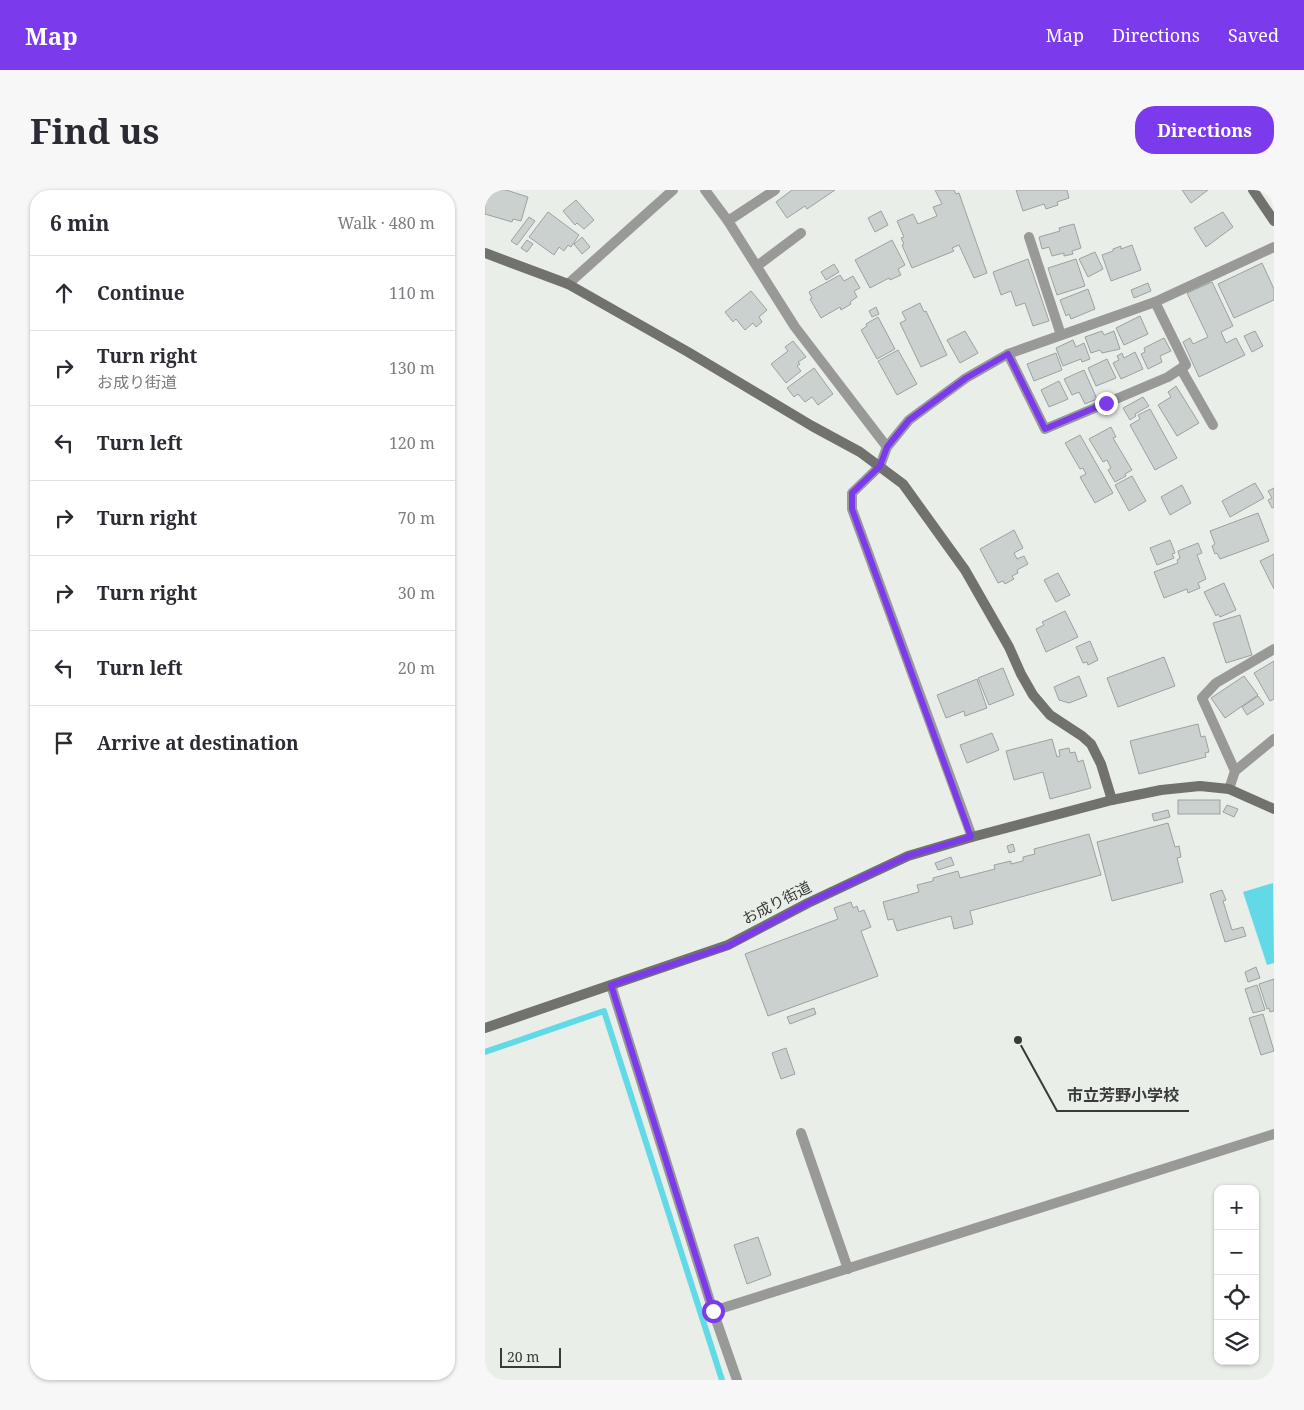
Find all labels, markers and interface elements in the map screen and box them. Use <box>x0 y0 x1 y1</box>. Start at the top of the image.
text: Map <box>25 19 78 52</box>
text: Map <box>1046 23 1084 47</box>
text: Directions <box>1112 23 1200 47</box>
text: Saved <box>1228 23 1279 47</box>
button: Directions <box>1135 106 1274 154</box>
text: Find us <box>30 107 159 154</box>
text: 6 min <box>50 209 109 237</box>
text: Walk · 480 m <box>338 212 435 234</box>
icon: ahead <box>50 279 78 307</box>
text: Continue <box>97 280 185 306</box>
text: 110 m <box>389 282 435 304</box>
text: Turn right <box>97 343 197 369</box>
icon: right <box>50 354 78 382</box>
text: 130 m <box>389 357 435 379</box>
text: お成り街道 <box>97 371 177 393</box>
route end <box>1095 392 1118 415</box>
icon: left <box>50 429 78 457</box>
text: Turn left <box>97 430 183 456</box>
text: 120 m <box>389 432 435 454</box>
icon: right <box>50 504 78 532</box>
text: Turn right <box>97 505 197 531</box>
text: 70 m <box>398 507 435 529</box>
icon: right <box>50 579 78 607</box>
text: Turn right <box>97 580 197 606</box>
text: 30 m <box>398 582 435 604</box>
icon: left <box>50 654 78 682</box>
text: Turn left <box>97 655 183 681</box>
text: 20 m <box>398 657 435 679</box>
icon: arrive <box>50 729 78 757</box>
text: Arrive at destination <box>97 730 299 756</box>
street label: お成り街道 <box>739 876 815 928</box>
callout: 市立芳野小学校 <box>1057 1080 1189 1111</box>
text: 市立芳野小学校 <box>1067 1084 1179 1106</box>
map controls <box>1214 1185 1259 1365</box>
button: + <box>1214 1185 1259 1230</box>
button: − <box>1214 1230 1259 1275</box>
button: locate <box>1214 1275 1259 1320</box>
route start <box>702 1300 725 1323</box>
button: layers <box>1214 1320 1259 1365</box>
scale bar <box>500 1345 561 1368</box>
text: 20 m <box>507 1347 540 1366</box>

